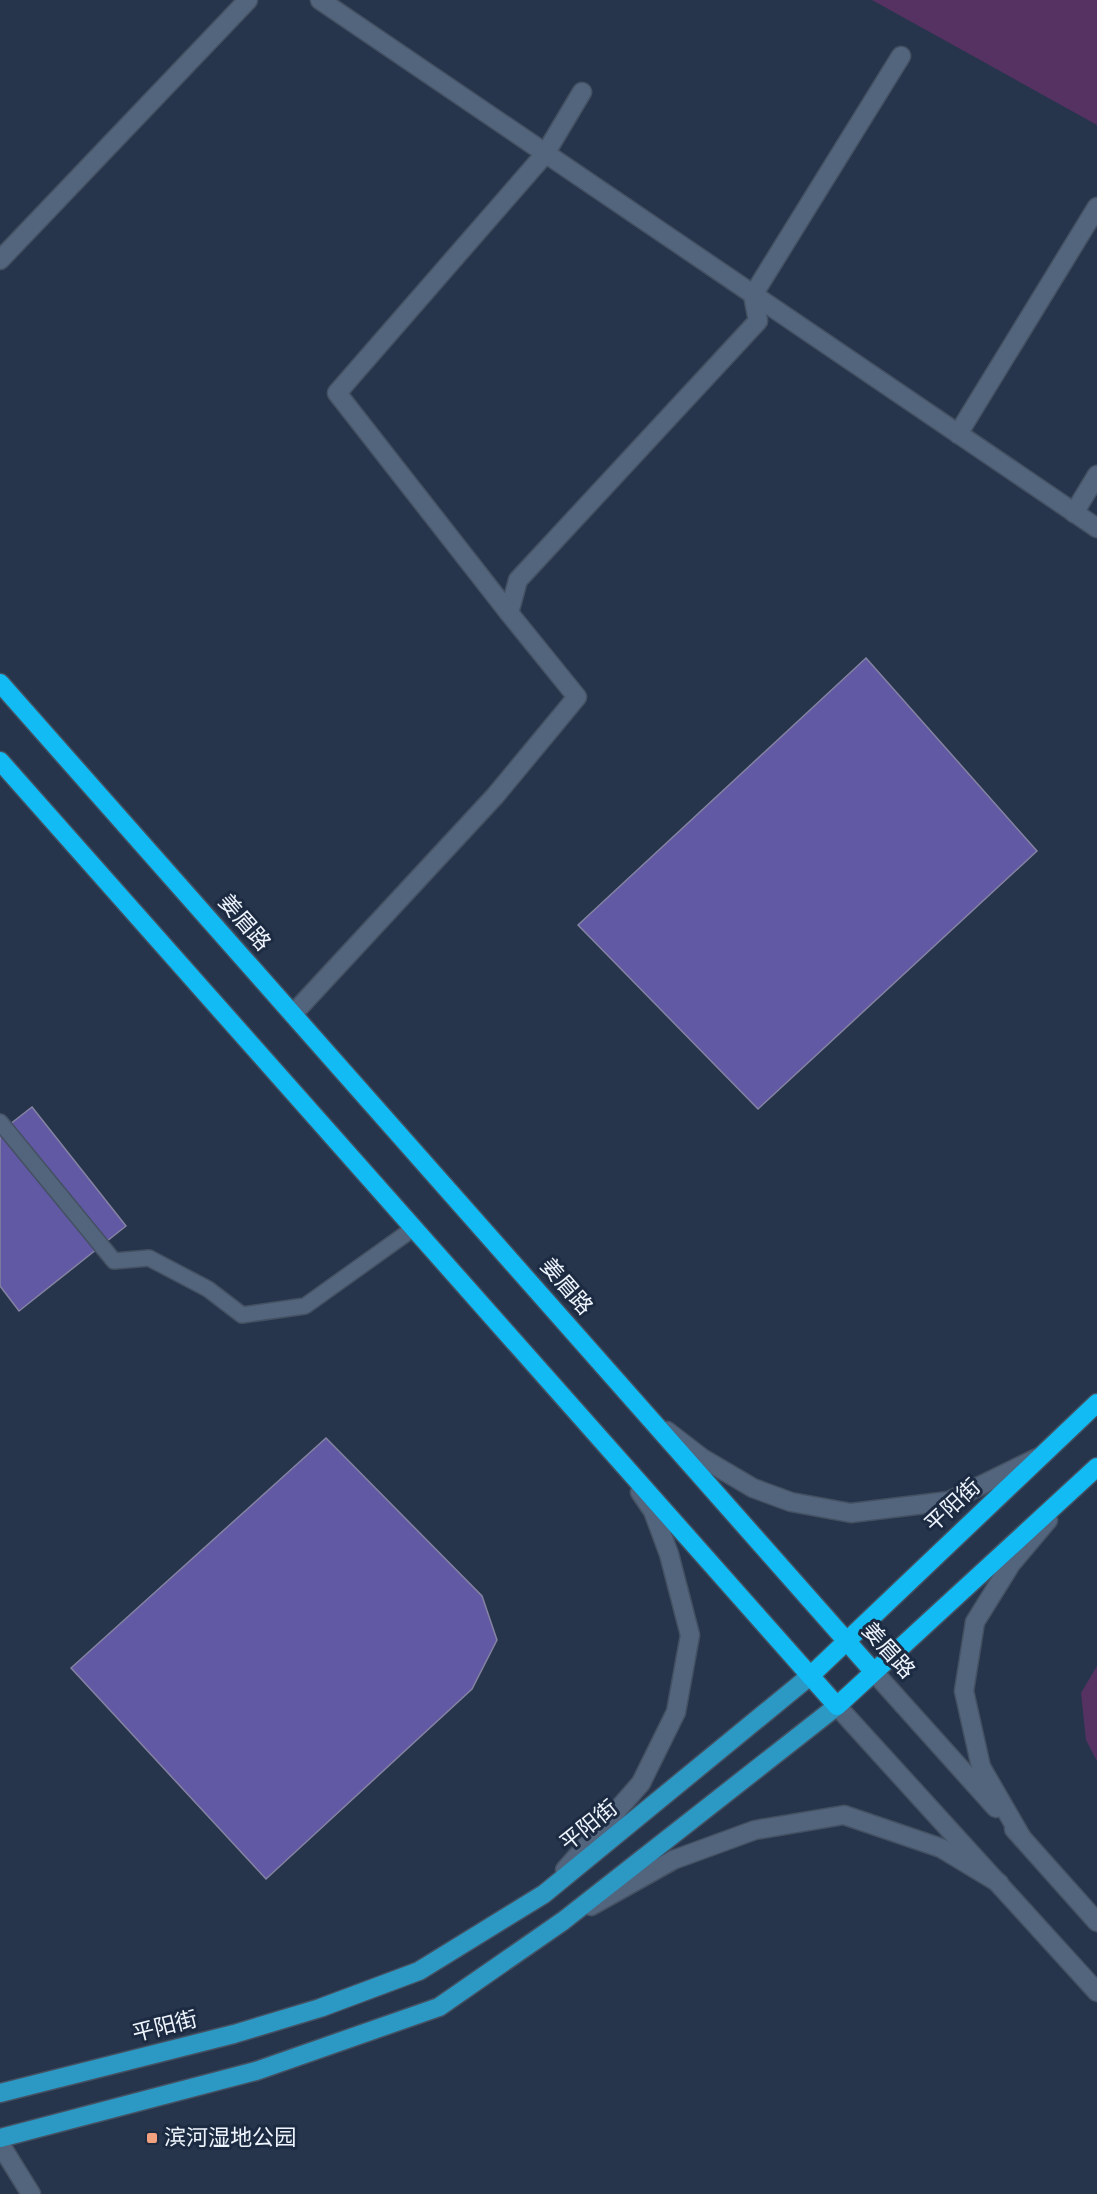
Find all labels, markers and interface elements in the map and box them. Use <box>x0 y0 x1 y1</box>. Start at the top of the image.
street label: 姜眉路 <box>212 889 276 957</box>
street label: 姜眉路 <box>534 1253 598 1321</box>
street label: 平阳街 <box>920 1474 986 1538</box>
street label: 姜眉路 <box>856 1617 920 1685</box>
street label: 平阳街 <box>555 1795 623 1857</box>
street label: 平阳街 <box>130 2006 200 2048</box>
place label: 滨河湿地公园 <box>164 2125 296 2152</box>
marker: 滨河湿地公园 <box>145 2131 159 2145</box>

